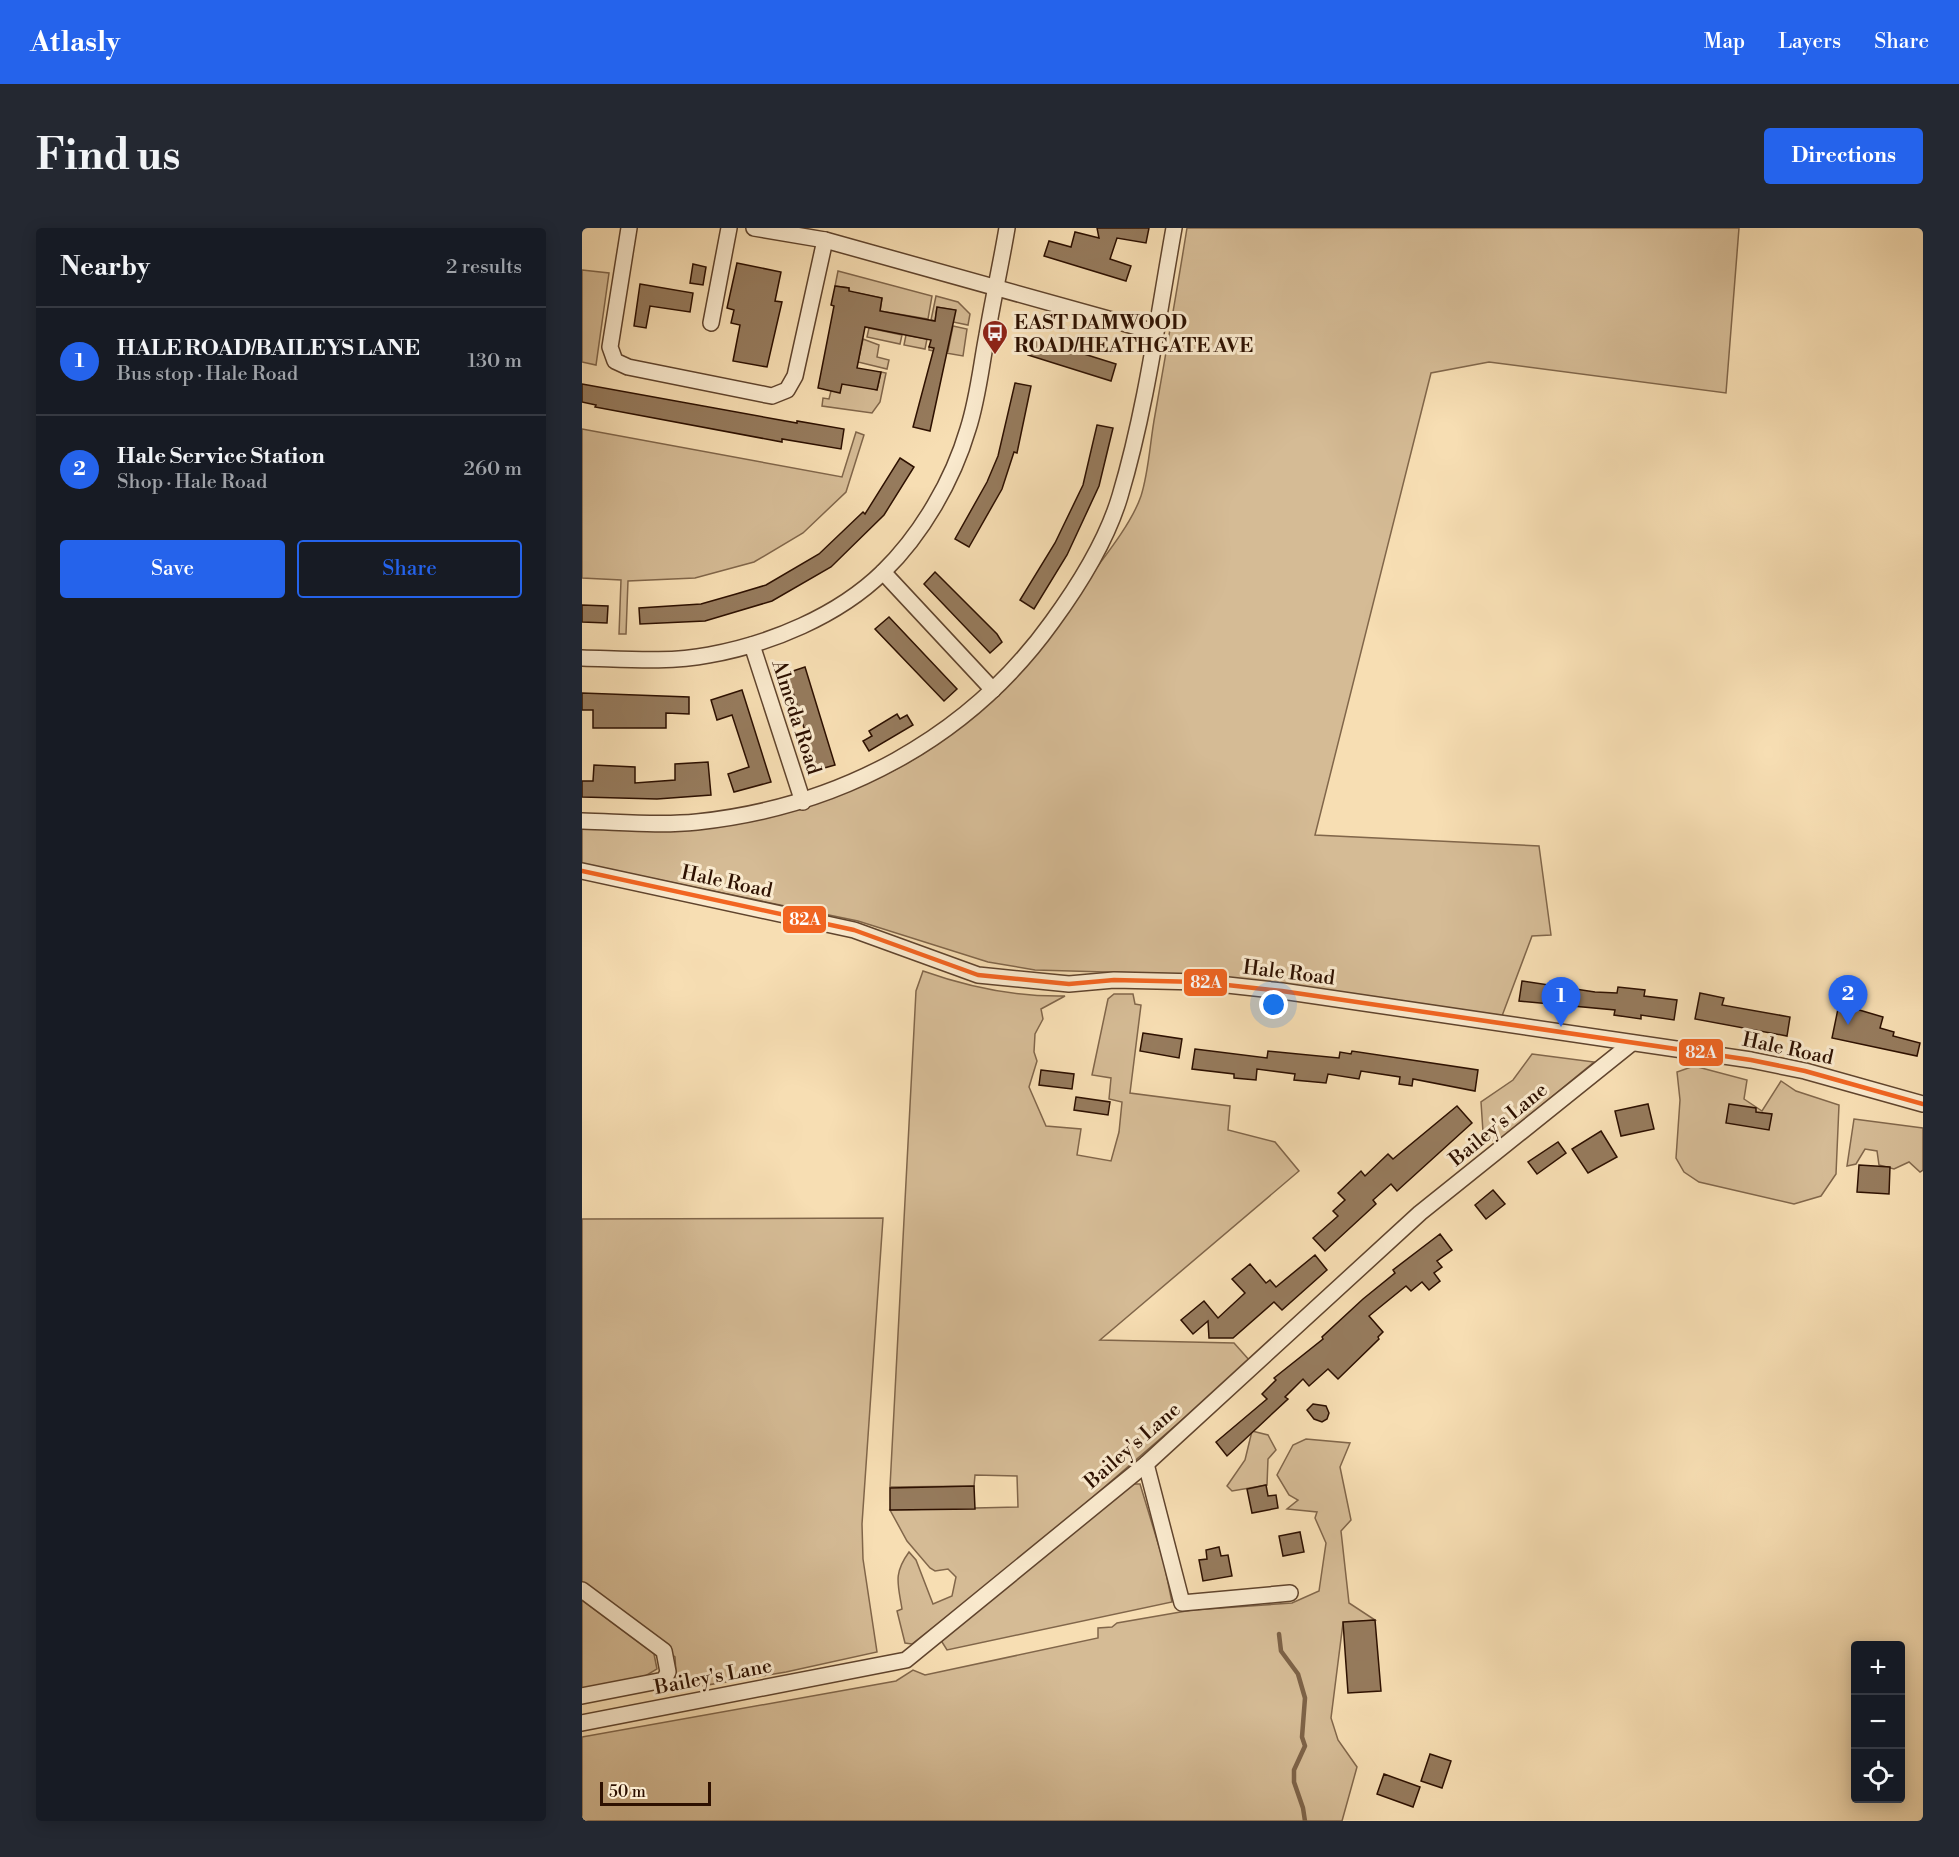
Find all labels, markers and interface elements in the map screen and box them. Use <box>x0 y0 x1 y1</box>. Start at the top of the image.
text: Atlasly <box>30 25 120 60</box>
text: Map <box>1704 29 1745 55</box>
text: Layers <box>1778 29 1841 55</box>
text: Share <box>1874 29 1929 55</box>
button: Directions <box>1764 128 1923 184</box>
text: Find us <box>36 130 180 183</box>
text: Nearby <box>60 251 150 283</box>
text: 2 results <box>446 255 522 280</box>
place label: EAST DAMWOOD ROAD/HEATHGATE AVE <box>1014 311 1253 359</box>
bus stop icon: EAST DAMWOOD ROAD/HEATHGATE AVE <box>980 318 1010 356</box>
text: HALE ROAD/BAILEYS LANE <box>117 335 420 362</box>
text: 1 <box>75 349 84 374</box>
text: 130 m <box>467 349 522 374</box>
text: Bus stop · Hale Road <box>117 362 298 387</box>
text: Hale Service Station <box>117 443 325 470</box>
text: 2 <box>73 457 86 482</box>
text: 260 m <box>464 457 522 482</box>
text: Shop · Hale Road <box>117 470 267 495</box>
button: Save <box>60 540 285 598</box>
button: Share <box>297 540 522 598</box>
street label: Almeda Road <box>765 656 826 779</box>
street label: Hale Road <box>679 861 775 904</box>
line badge: 82A <box>782 905 827 934</box>
text: 82A <box>789 910 821 930</box>
street label: Hale Road <box>1241 955 1337 992</box>
line badge: 82A <box>1183 968 1228 997</box>
text: 82A <box>1190 973 1222 993</box>
pin: 2 <box>1828 976 1868 1025</box>
pin: 1 <box>1542 978 1580 1027</box>
your location <box>1259 990 1288 1019</box>
street label: Hale Road <box>1740 1028 1836 1071</box>
line badge: 82A <box>1678 1038 1724 1067</box>
text: 82A <box>1685 1043 1717 1063</box>
street label: Bailey's Lane <box>1444 1078 1553 1173</box>
street label: Bailey's Lane <box>1079 1398 1186 1495</box>
map controls <box>1851 1641 1905 1803</box>
button: + <box>1851 1641 1905 1695</box>
street label: Bailey's Lane <box>651 1654 774 1701</box>
button: − <box>1851 1695 1905 1749</box>
button: locate <box>1851 1749 1905 1803</box>
scale bar <box>600 1779 711 1806</box>
text: 50 m <box>609 1782 646 1802</box>

